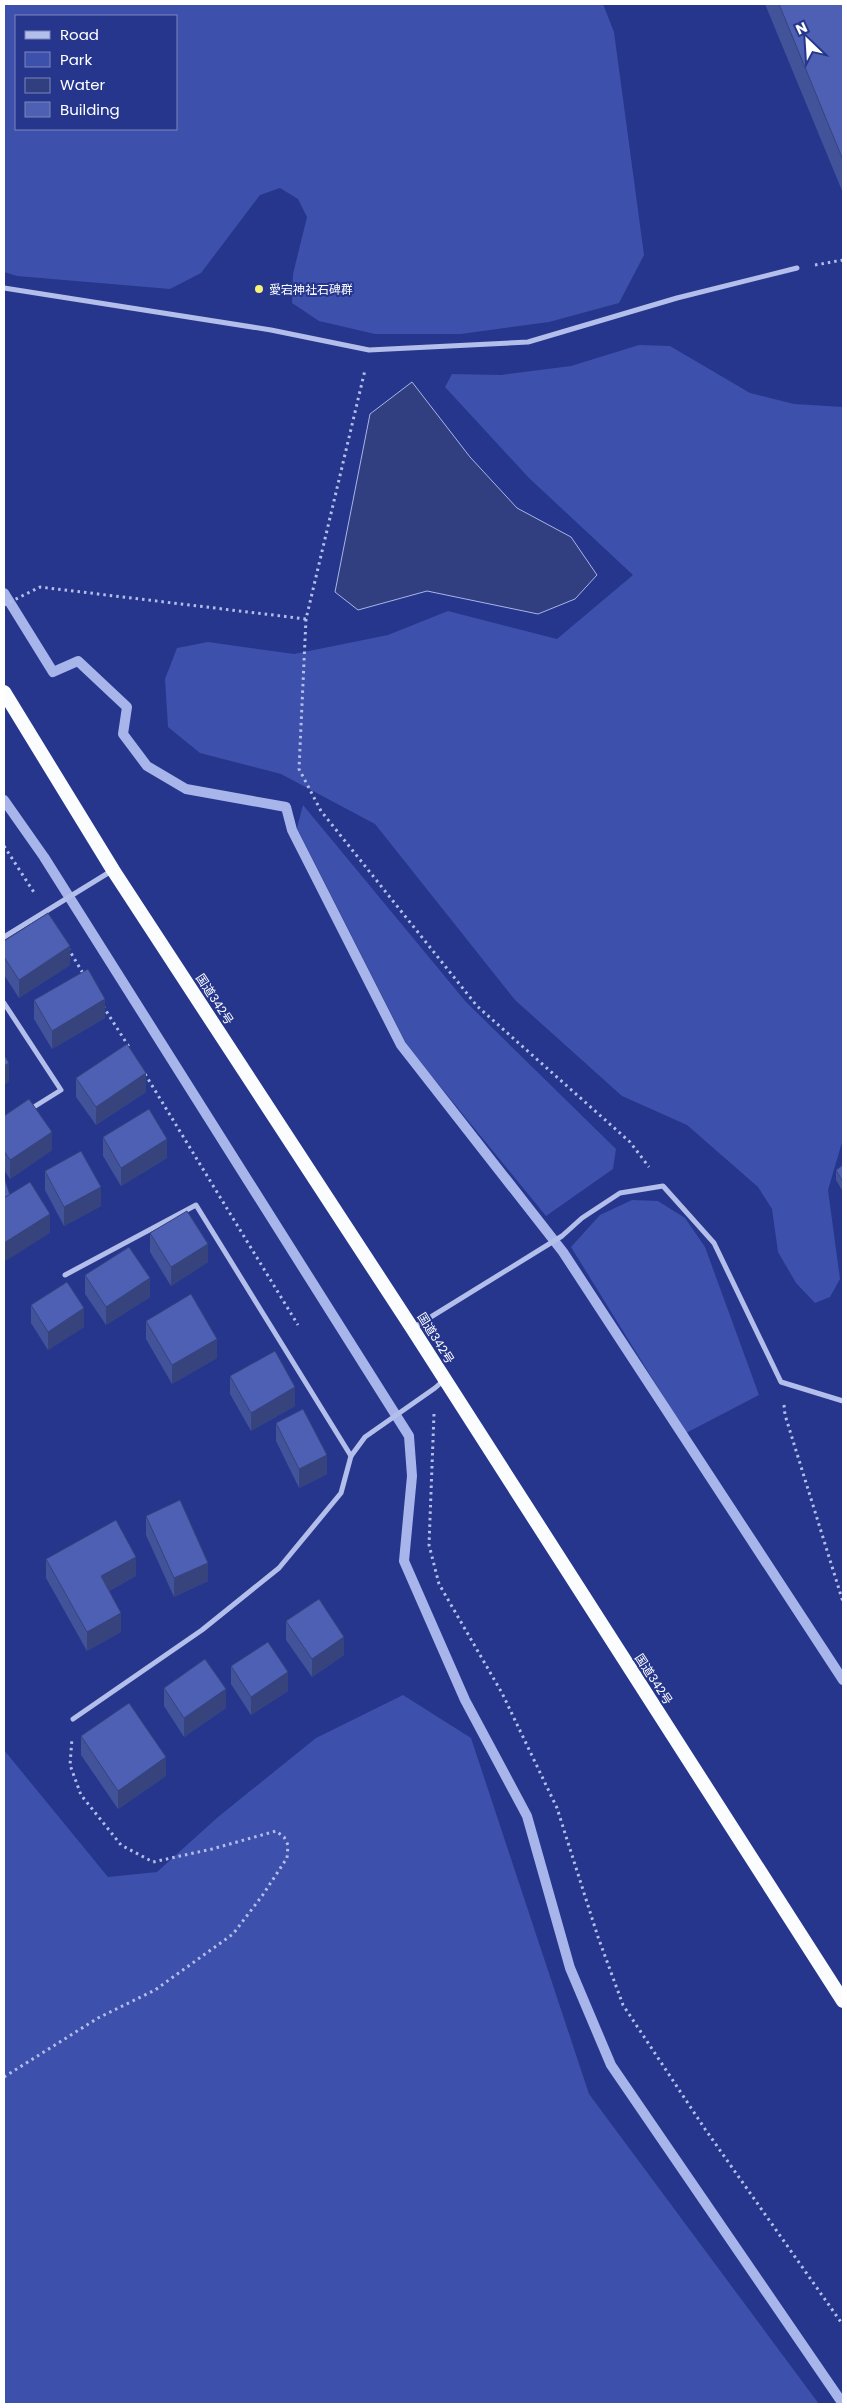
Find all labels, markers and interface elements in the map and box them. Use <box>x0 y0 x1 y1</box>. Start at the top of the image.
legend <box>15 15 178 130</box>
north arrow <box>782 15 832 65</box>
text: N <box>793 17 811 40</box>
text: Road <box>60 24 99 45</box>
text: Park <box>60 49 92 70</box>
text: Water <box>60 74 106 95</box>
text: Building <box>60 99 120 120</box>
place label: 愛宕神社石碑群 <box>269 281 353 298</box>
marker: 愛宕神社石碑群 <box>253 283 265 295</box>
street label: 国道342号 <box>192 970 238 1028</box>
street label: 国道342号 <box>414 1309 458 1367</box>
street label: 国道342号 <box>631 1650 677 1708</box>

